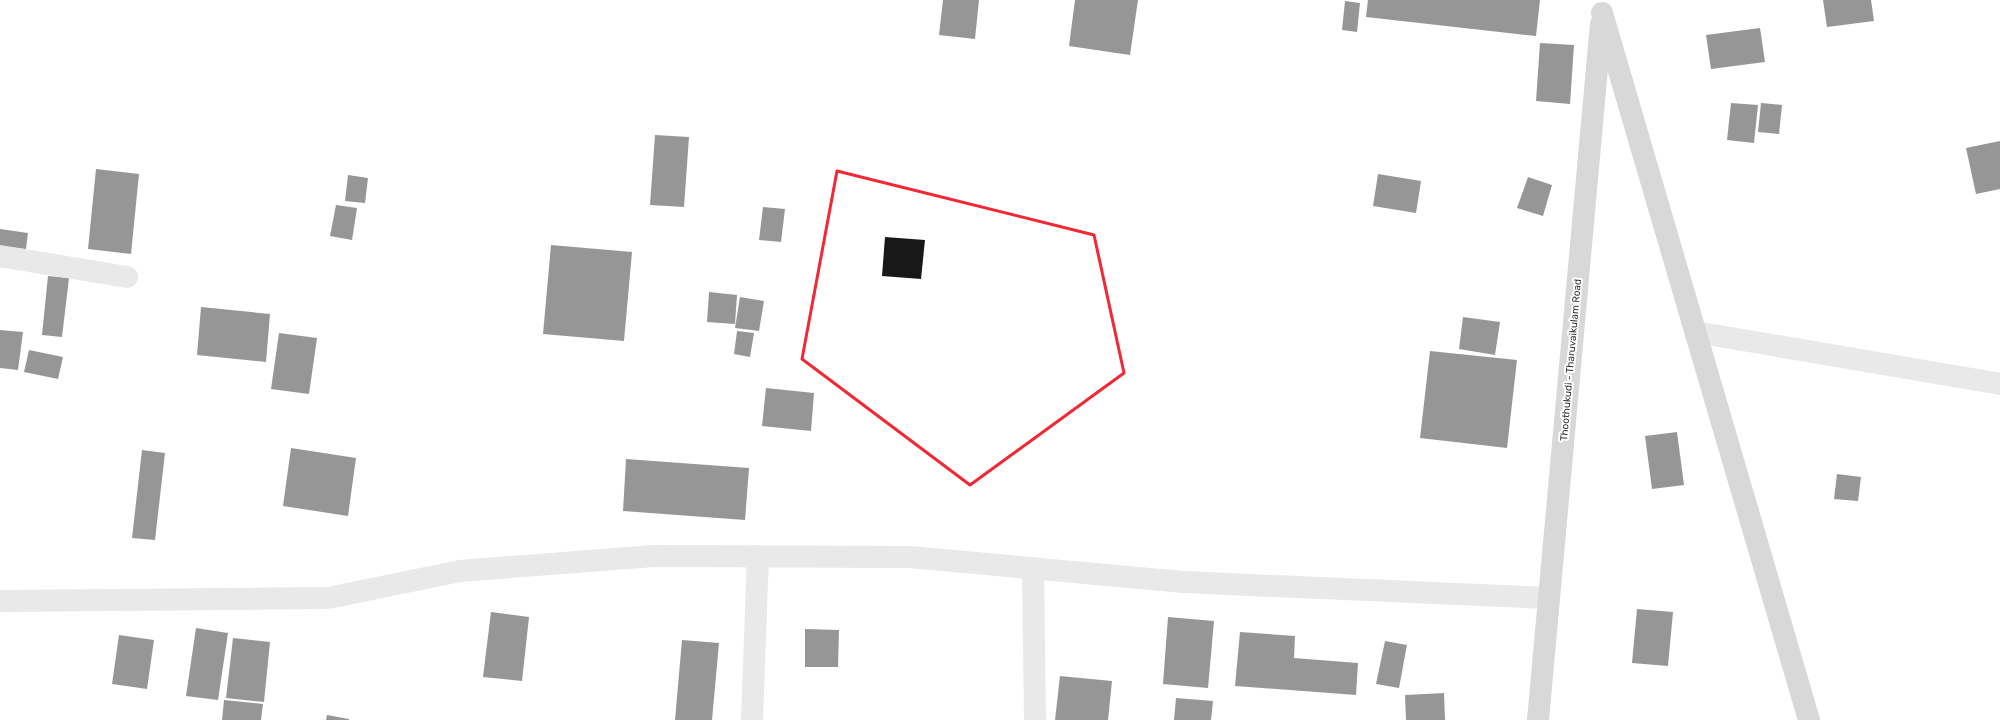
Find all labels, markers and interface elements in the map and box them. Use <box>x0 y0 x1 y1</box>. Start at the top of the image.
street label: Thoothukudi - Tharuvaikulam Road <box>1558 279 1584 442</box>

